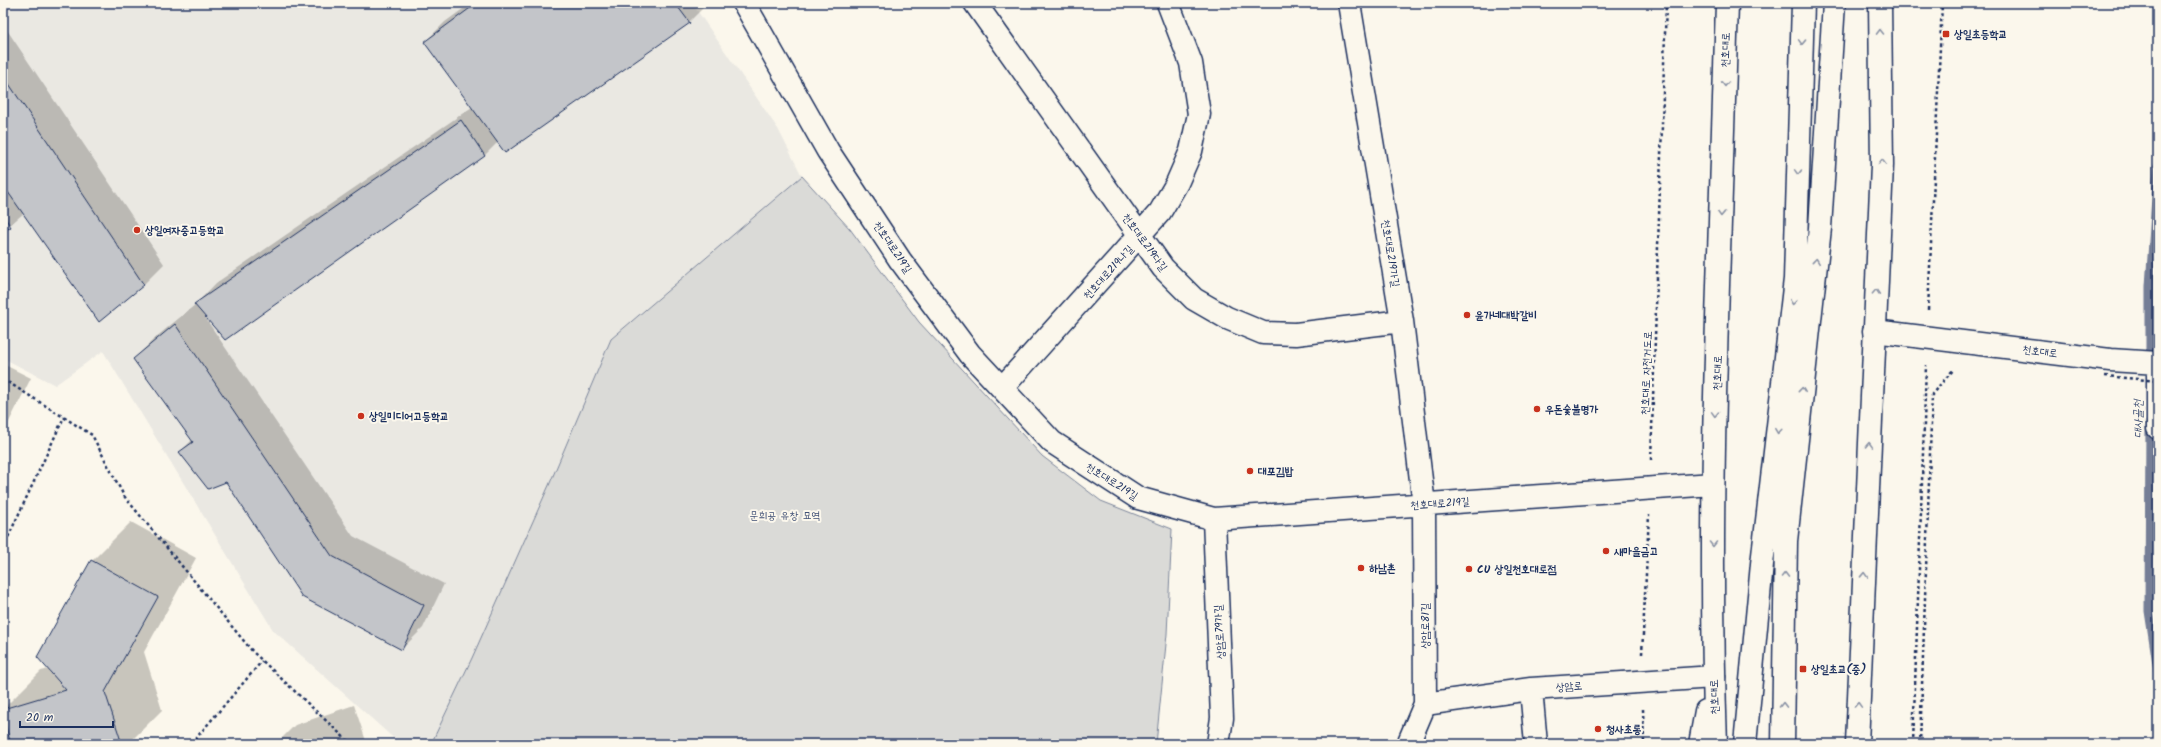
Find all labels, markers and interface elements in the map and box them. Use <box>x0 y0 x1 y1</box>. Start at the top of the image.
place label: 상일초등학교 <box>1954 26 2007 44</box>
one-way arrow <box>1876 29 1884 35</box>
marker: 상일초등학교 <box>1941 29 1951 39</box>
street label: 천호대로 <box>1717 32 1735 68</box>
one-way arrow <box>1798 39 1806 45</box>
one-way arrow <box>1720 81 1729 87</box>
one-way arrow <box>1878 159 1886 165</box>
one-way arrow <box>1794 169 1803 175</box>
street label: 천호대로219다길 <box>1117 210 1172 276</box>
one-way arrow <box>1717 211 1725 217</box>
street label: 천호대로219길 <box>868 218 916 277</box>
street label: 천호대로219가길 <box>1376 218 1404 288</box>
place label: 상일여자중고등학교 <box>145 222 225 240</box>
marker: 상일여자중고등학교 <box>132 225 142 235</box>
street label: 천호대로219나길 <box>1079 241 1138 304</box>
one-way arrow <box>1812 258 1821 264</box>
one-way arrow <box>1871 289 1880 295</box>
one-way arrow <box>1789 299 1798 305</box>
place label: 윤가네대박갈비 <box>1475 307 1537 325</box>
marker: 윤가네대박갈비 <box>1462 310 1472 320</box>
street label: 천호대로 자전거도로 <box>1637 331 1657 415</box>
street label: 천호대로 <box>2021 341 2059 363</box>
street label: 천호대로 <box>1708 355 1728 391</box>
one-way arrow <box>1797 387 1806 393</box>
water label: 대사골천 <box>2129 398 2148 438</box>
place label: 우돈숯불명가 <box>1545 401 1598 419</box>
marker: 우돈숯불명가 <box>1532 404 1542 414</box>
place label: 상일미디어고등학교 <box>369 408 449 426</box>
marker: 상일미디어고등학교 <box>356 411 366 421</box>
one-way arrow <box>1711 411 1720 417</box>
one-way arrow <box>1773 428 1782 434</box>
one-way arrow <box>1865 442 1873 448</box>
street label: 천호대로219길 <box>1081 458 1142 505</box>
place label: 대포김밥 <box>1258 463 1294 481</box>
marker: 대포김밥 <box>1245 466 1255 476</box>
street label: 천호대로219길 <box>1410 493 1471 515</box>
park label: 문희공 유창 묘역 <box>750 507 820 525</box>
one-way arrow <box>1709 541 1717 547</box>
place label: 새마을금고 <box>1613 543 1658 561</box>
marker: 새마을금고 <box>1601 546 1611 556</box>
place label: 하남촌 <box>1369 560 1396 578</box>
place label: CU 상일천호대로점 <box>1477 561 1557 579</box>
marker: 하남촌 <box>1356 563 1366 573</box>
marker: CU 상일천호대로점 <box>1464 564 1474 574</box>
one-way arrow <box>1781 572 1789 578</box>
one-way arrow <box>1859 572 1868 578</box>
street label: 상암로81길 <box>1417 603 1435 649</box>
street label: 상암로79가길 <box>1210 604 1230 660</box>
place label: 상일초교(중) <box>1811 661 1866 679</box>
marker: 상일초교(중) <box>1798 664 1808 674</box>
street label: 상암로 <box>1555 677 1583 697</box>
street label: 천호대로 <box>1705 679 1725 715</box>
one-way arrow <box>1779 702 1788 708</box>
one-way arrow <box>1854 702 1863 708</box>
scale bar <box>20 703 113 729</box>
text: 20 m <box>26 708 54 727</box>
place label: 청사초롱 <box>1606 721 1642 739</box>
marker: 청사초롱 <box>1593 724 1603 734</box>

